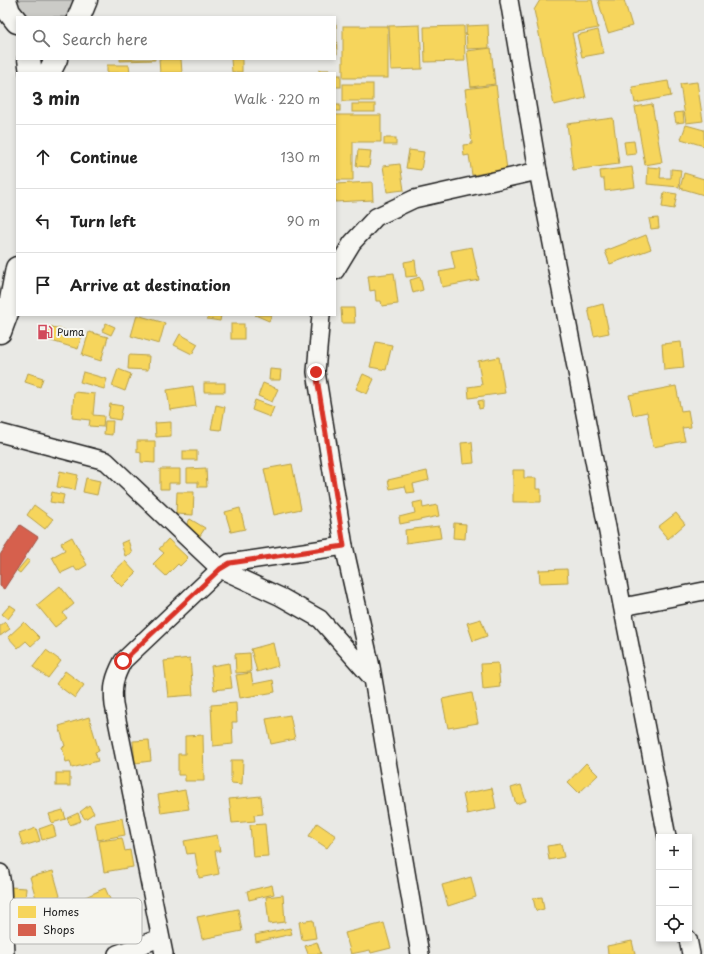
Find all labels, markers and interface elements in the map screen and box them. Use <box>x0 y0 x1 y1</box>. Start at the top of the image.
search box <box>16 16 336 60</box>
icon: search <box>30 27 52 49</box>
text: Search here <box>62 27 148 50</box>
text: 3 min <box>32 85 80 111</box>
text: Walk · 220 m <box>234 89 320 108</box>
text: Continue <box>70 145 138 168</box>
icon: ahead <box>32 146 54 168</box>
text: 130 m <box>281 147 320 166</box>
text: Turn left <box>70 209 136 232</box>
icon: left <box>32 210 54 232</box>
text: 90 m <box>287 211 320 230</box>
text: Arrive at destination <box>70 273 231 296</box>
icon: arrive <box>32 274 54 296</box>
fuel station icon: Puma <box>36 323 54 341</box>
place label: Puma <box>57 324 85 339</box>
route end <box>307 363 325 381</box>
route start <box>114 652 132 670</box>
map controls <box>656 834 692 942</box>
button: + <box>656 834 692 870</box>
button: − <box>656 870 692 906</box>
legend <box>10 898 142 944</box>
text: Homes <box>43 903 79 920</box>
button: locate <box>656 906 692 942</box>
text: Shops <box>43 921 74 938</box>

